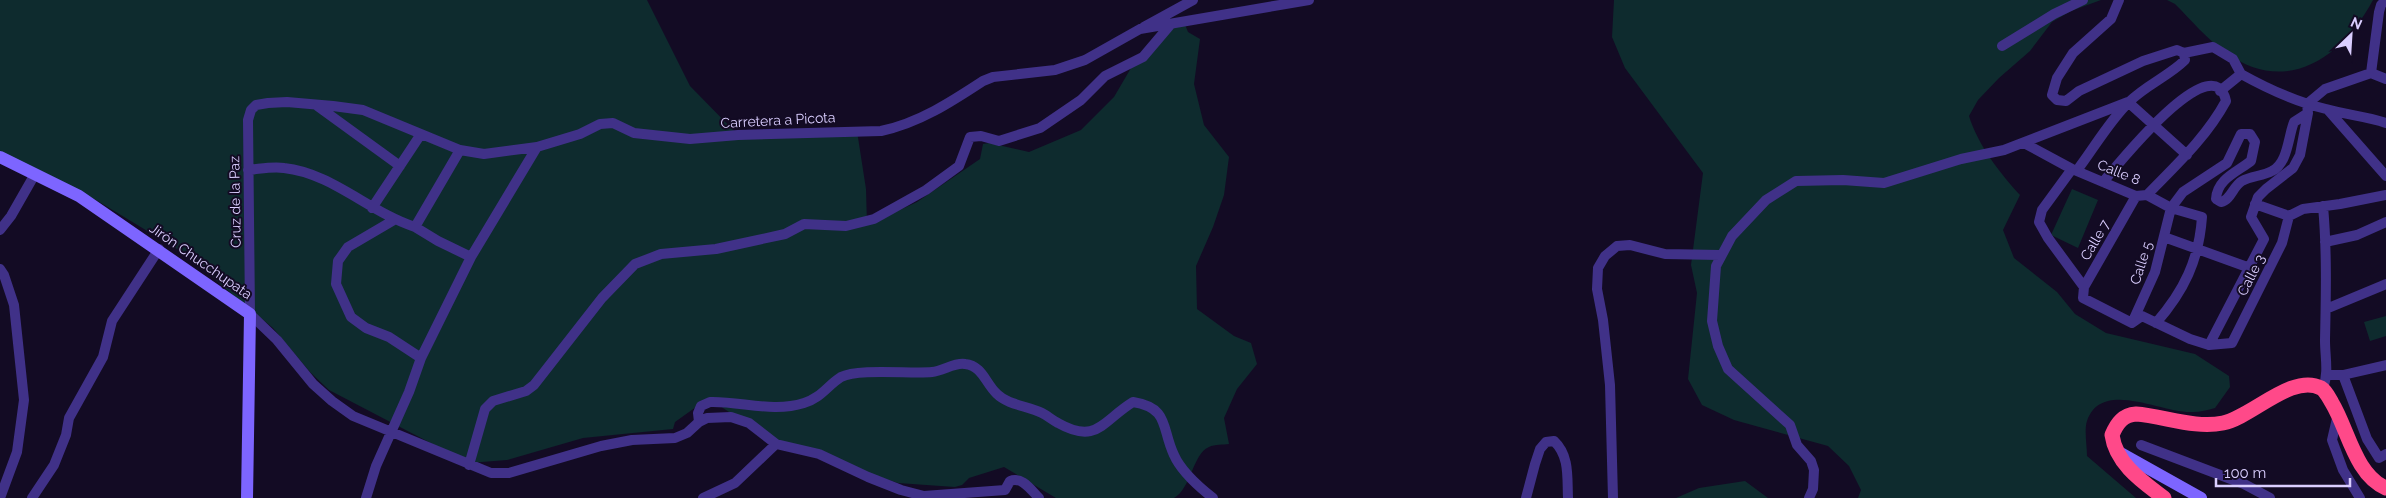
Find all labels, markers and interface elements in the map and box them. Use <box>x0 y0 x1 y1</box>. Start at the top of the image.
north arrow <box>2326 10 2376 60</box>
text: N <box>2348 14 2365 33</box>
street label: Carretera a Picota <box>720 109 836 131</box>
street label: Cruz de la Paz <box>226 156 244 248</box>
street label: Calle 8 <box>2095 156 2143 188</box>
street label: Calle 7 <box>2077 216 2113 263</box>
street label: Jirón Chucchupata <box>147 220 255 302</box>
street label: Calle 5 <box>2127 239 2156 287</box>
street label: Calle 3 <box>2234 252 2268 298</box>
scale bar <box>2216 456 2350 488</box>
text: 100 m <box>2224 464 2266 482</box>

